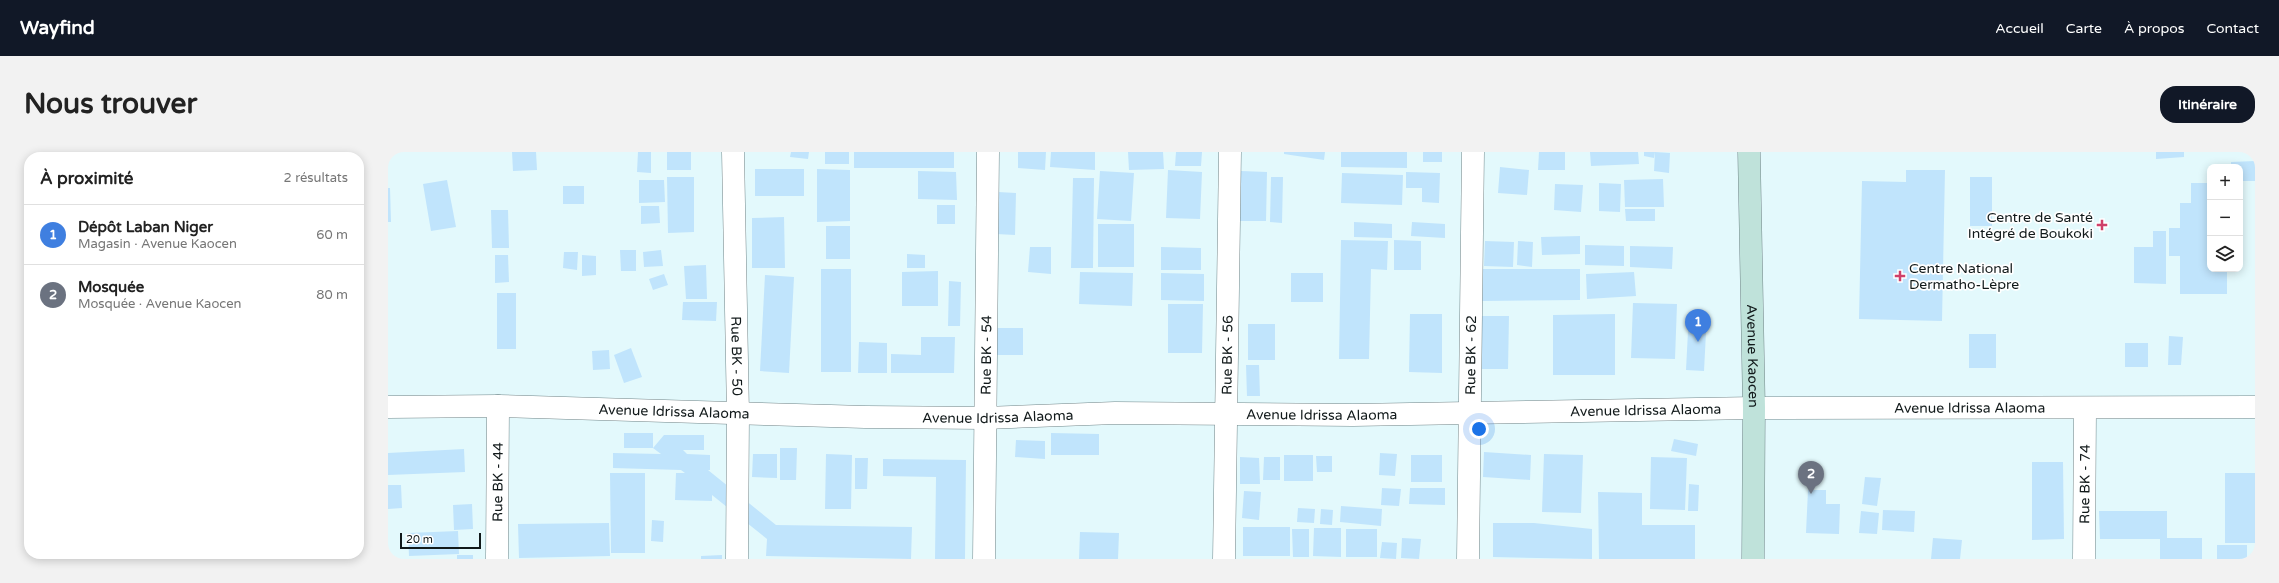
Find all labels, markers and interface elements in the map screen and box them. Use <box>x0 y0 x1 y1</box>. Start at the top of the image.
text: Wayfind <box>20 17 95 39</box>
text: Accueil <box>1995 20 2044 37</box>
text: Carte <box>2066 20 2102 37</box>
text: À propos <box>2124 20 2185 37</box>
text: Contact <box>2207 20 2259 37</box>
button: Itinéraire <box>2160 86 2255 123</box>
text: Nous trouver <box>24 87 197 121</box>
map controls <box>2207 164 2243 272</box>
button: + <box>2207 164 2243 200</box>
text: À proximité <box>40 168 133 189</box>
text: 2 résultats <box>284 170 348 186</box>
button: − <box>2207 200 2243 236</box>
place label: Centre de Santé Intégré de Boukoki <box>1968 209 2093 242</box>
text: Dépôt Laban Niger <box>78 218 213 236</box>
marker: Centre de Santé Intégré de Boukoki <box>2096 219 2108 231</box>
text: 1 <box>49 227 57 243</box>
text: 60 m <box>316 227 348 243</box>
text: Magasin · Avenue Kaocen <box>78 236 237 252</box>
button: layers <box>2207 236 2243 272</box>
place label: Centre National Dermatho-Lèpre <box>1909 260 2019 293</box>
marker: Centre National Dermatho-Lèpre <box>1894 270 1906 282</box>
text: Mosquée <box>78 278 144 296</box>
text: 2 <box>49 287 57 303</box>
text: 80 m <box>316 287 348 303</box>
text: Mosquée · Avenue Kaocen <box>78 296 241 312</box>
street label: Avenue Kaocen <box>1743 304 1762 408</box>
pin: 1 <box>1685 309 1711 342</box>
street label: Rue BK - 54 <box>977 315 995 395</box>
street label: Rue BK - 56 <box>1218 315 1236 395</box>
street label: Rue BK - 62 <box>1462 315 1479 395</box>
street label: Rue BK - 50 <box>728 316 746 396</box>
street label: Avenue Idrissa Alaoma <box>1894 399 2045 416</box>
street label: Avenue Idrissa Alaoma <box>1570 400 1721 420</box>
street label: Avenue Idrissa Alaoma <box>598 401 750 422</box>
street label: Avenue Idrissa Alaoma <box>922 406 1074 427</box>
street label: Avenue Idrissa Alaoma <box>1246 406 1398 424</box>
your location <box>1469 419 1489 439</box>
street label: Rue BK - 44 <box>489 442 506 522</box>
street label: Rue BK - 74 <box>2076 444 2093 524</box>
pin: 2 <box>1798 461 1824 494</box>
scale bar <box>400 531 481 550</box>
text: 20 m <box>406 533 433 546</box>

